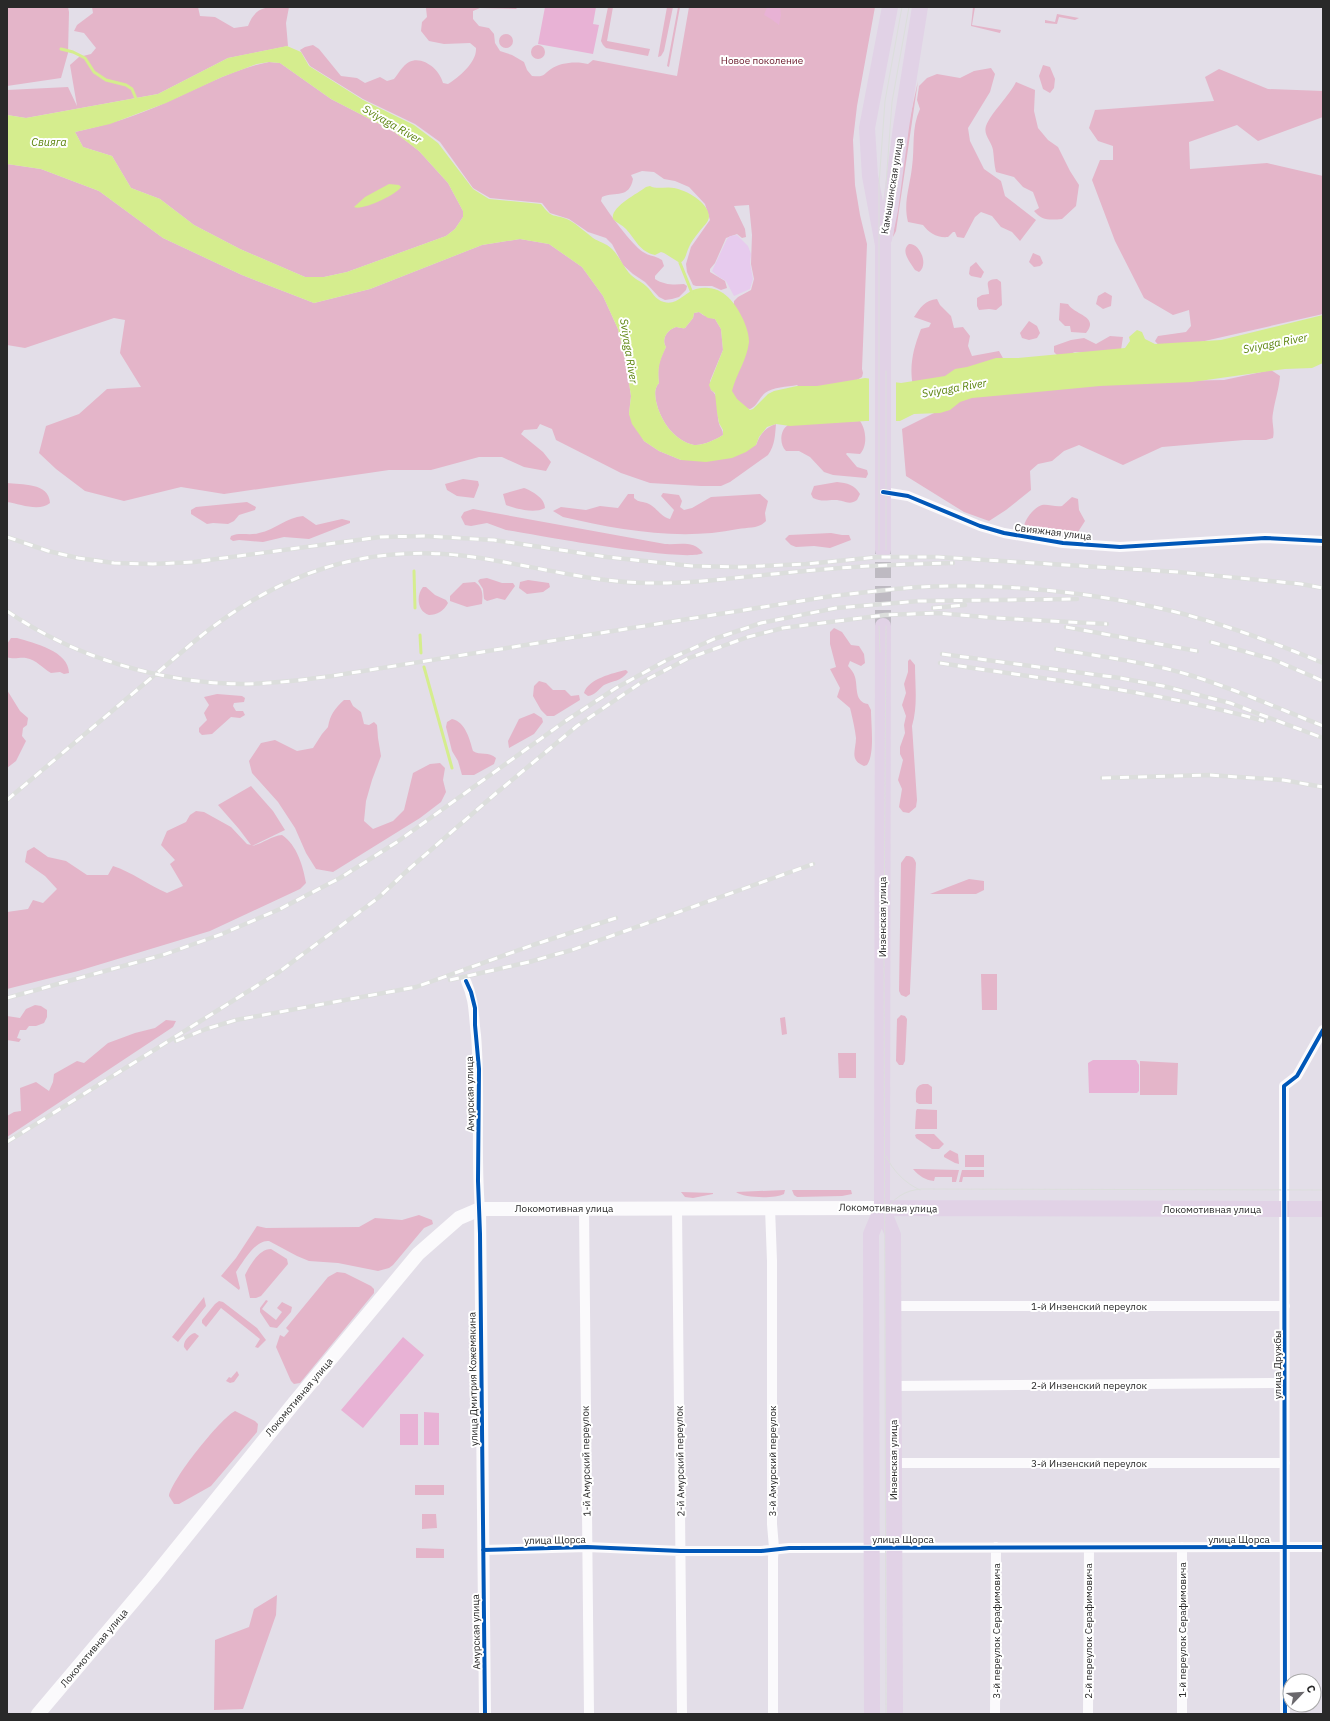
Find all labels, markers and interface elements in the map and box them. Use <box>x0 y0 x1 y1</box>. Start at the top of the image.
park label: Новое поколение <box>721 54 804 67</box>
water label: Sviyaga River <box>360 102 425 147</box>
water label: Свияга <box>31 135 67 149</box>
street label: Камышинская улица <box>878 136 906 235</box>
water label: Sviyaga River <box>617 318 641 385</box>
water label: Sviyaga River <box>1242 330 1309 356</box>
water label: Sviyaga River <box>921 375 988 401</box>
street label: Свияжная улица <box>1014 521 1093 543</box>
street label: Инзенская улица <box>876 876 889 957</box>
street label: Амурская улица <box>463 1056 477 1132</box>
street label: Локомотивная улица <box>839 1201 938 1215</box>
street label: Локомотивная улица <box>515 1202 614 1215</box>
street label: Локомотивная улица <box>1163 1203 1262 1216</box>
street label: 1-й Инзенский переулок <box>1031 1300 1148 1313</box>
street label: улица Дмитрия Кожемякина <box>465 1311 481 1446</box>
street label: улица Дружбы <box>1271 1331 1284 1399</box>
street label: Локомотивная улица <box>262 1355 336 1439</box>
street label: 2-й Инзенский переулок <box>1031 1379 1148 1392</box>
street label: 1-й Амурский переулок <box>579 1405 593 1517</box>
street label: 2-й Амурский переулок <box>673 1405 687 1517</box>
street label: 3-й Амурский переулок <box>766 1405 779 1517</box>
street label: Инзенская улица <box>887 1419 900 1500</box>
street label: 3-й Инзенский переулок <box>1031 1457 1148 1470</box>
street label: улица Щорса <box>524 1533 587 1547</box>
street label: улица Щорса <box>872 1533 935 1546</box>
street label: улица Щорса <box>1208 1533 1271 1546</box>
street label: 1-й переулок Серафимовича <box>1176 1562 1189 1698</box>
street label: 3-й переулок Серафимовича <box>990 1563 1003 1699</box>
street label: 2-й переулок Серафимовича <box>1082 1563 1095 1699</box>
street label: Амурская улица <box>469 1594 483 1670</box>
street label: Локомотивная улица <box>57 1606 131 1690</box>
north arrow <box>1282 1673 1322 1713</box>
text: С <box>1303 1683 1319 1695</box>

